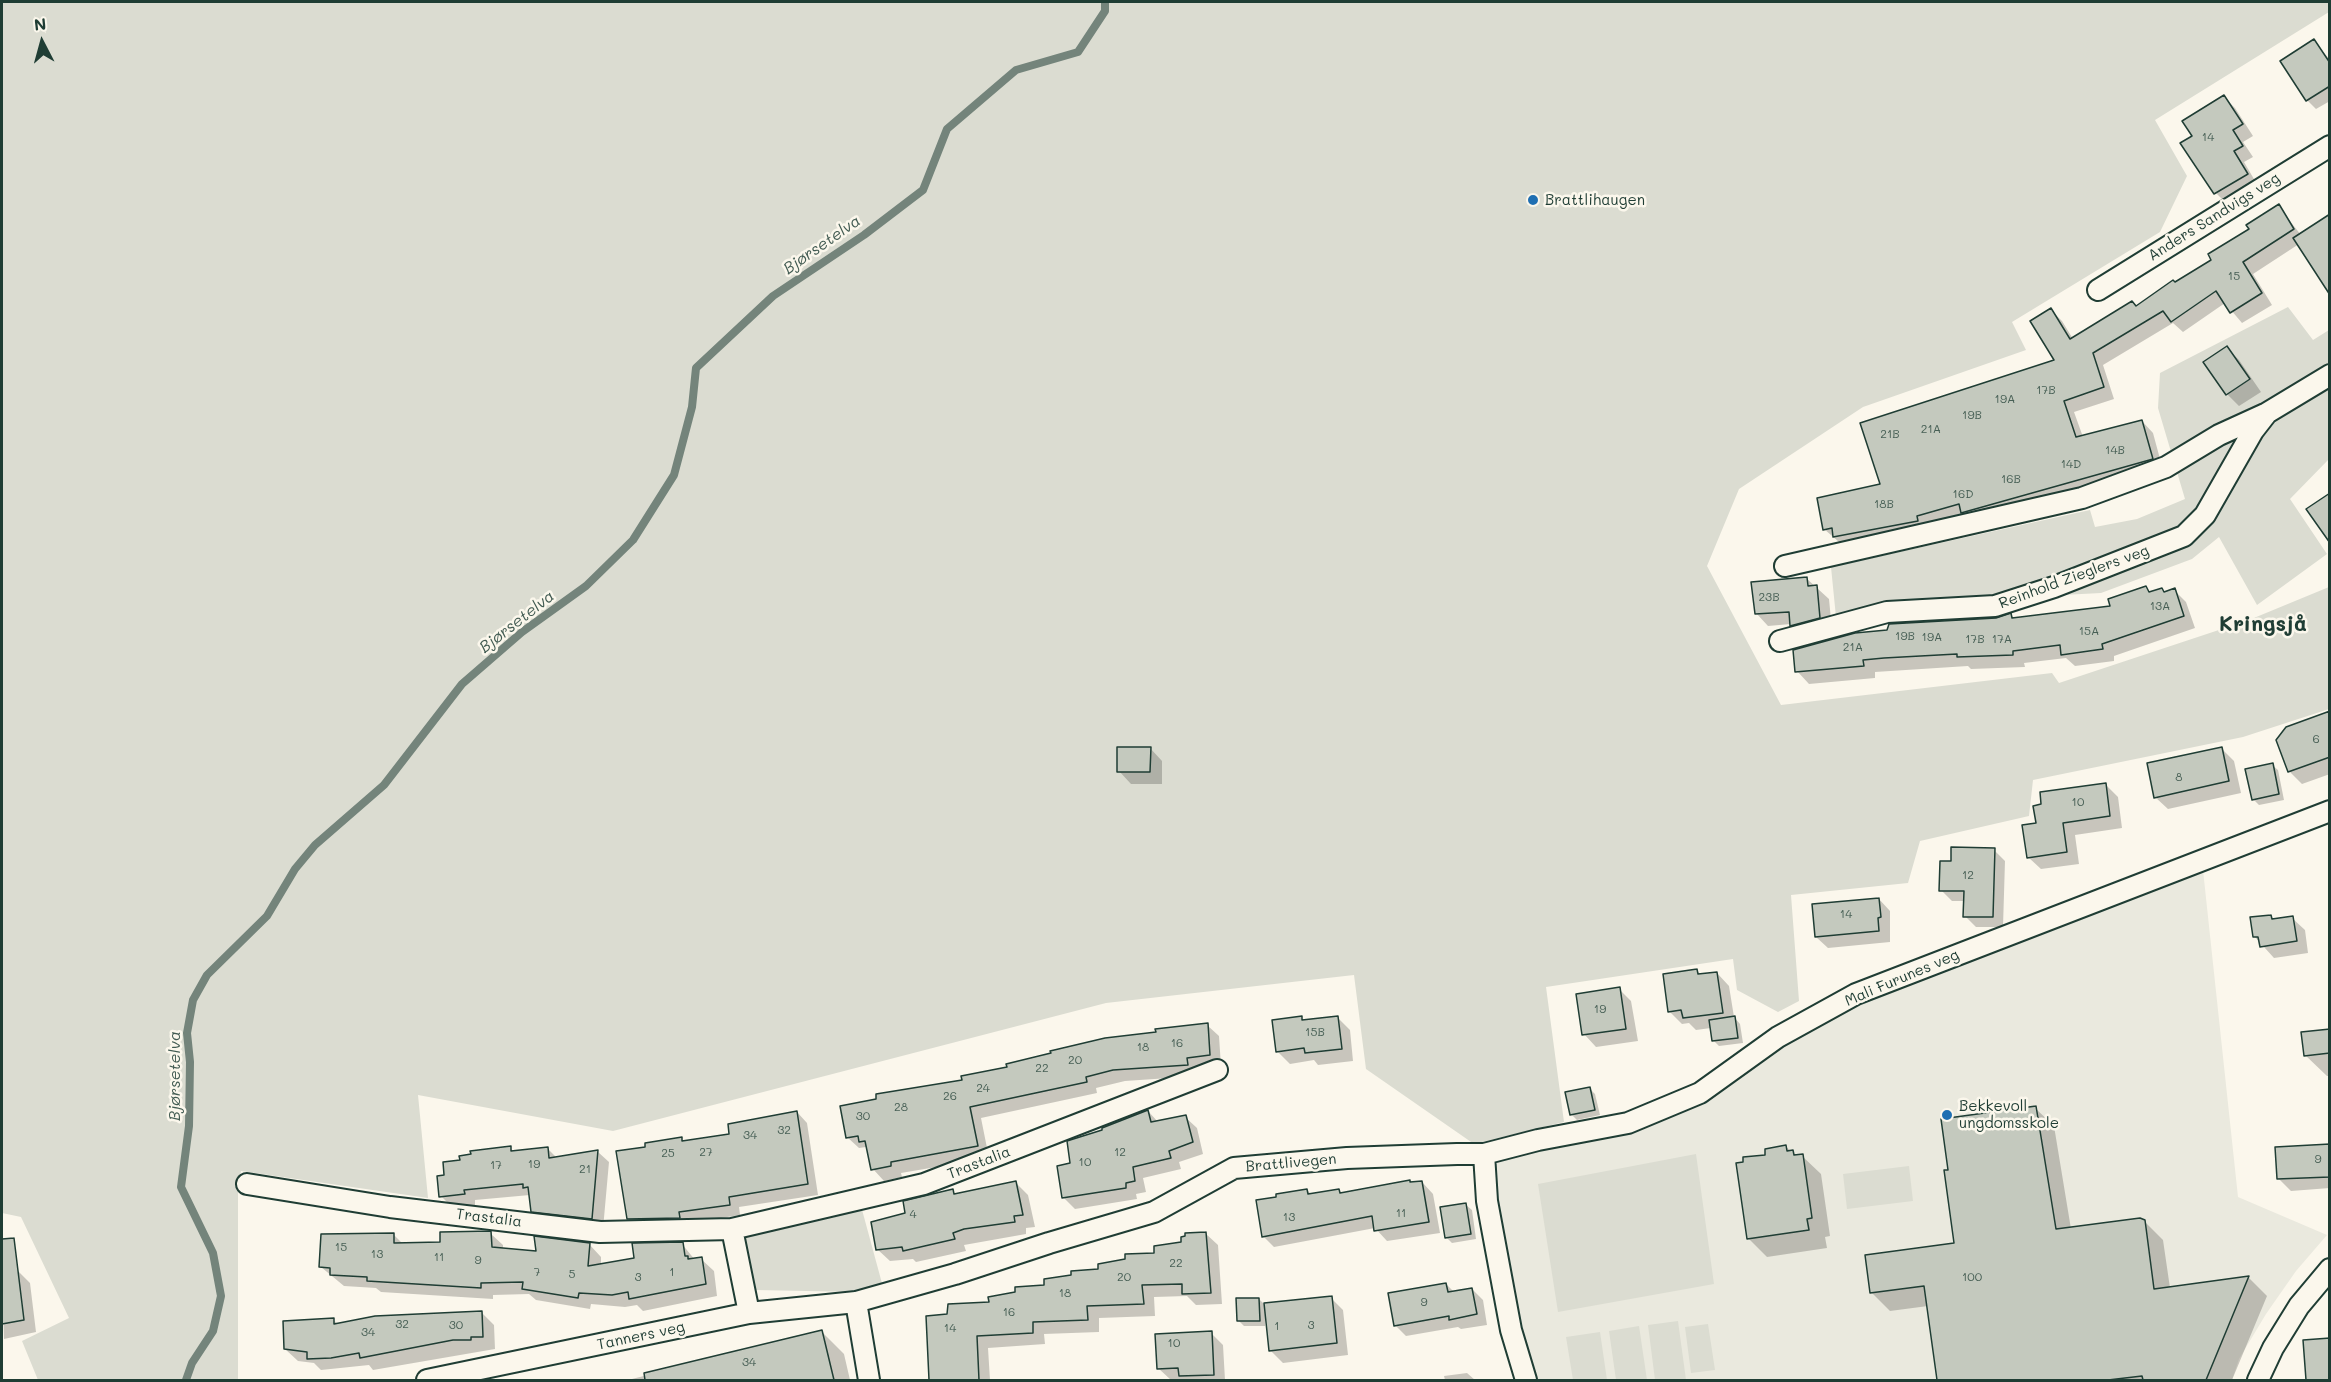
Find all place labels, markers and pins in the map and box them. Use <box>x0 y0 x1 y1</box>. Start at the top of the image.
place label: Brattlihaugen <box>1545 191 1645 209</box>
marker: Brattlihaugen <box>1526 193 1540 207</box>
place label: Bekkevoll ungdomsskole <box>1959 1097 2059 1132</box>
marker: Bekkevoll ungdomsskole <box>1940 1108 1954 1122</box>

